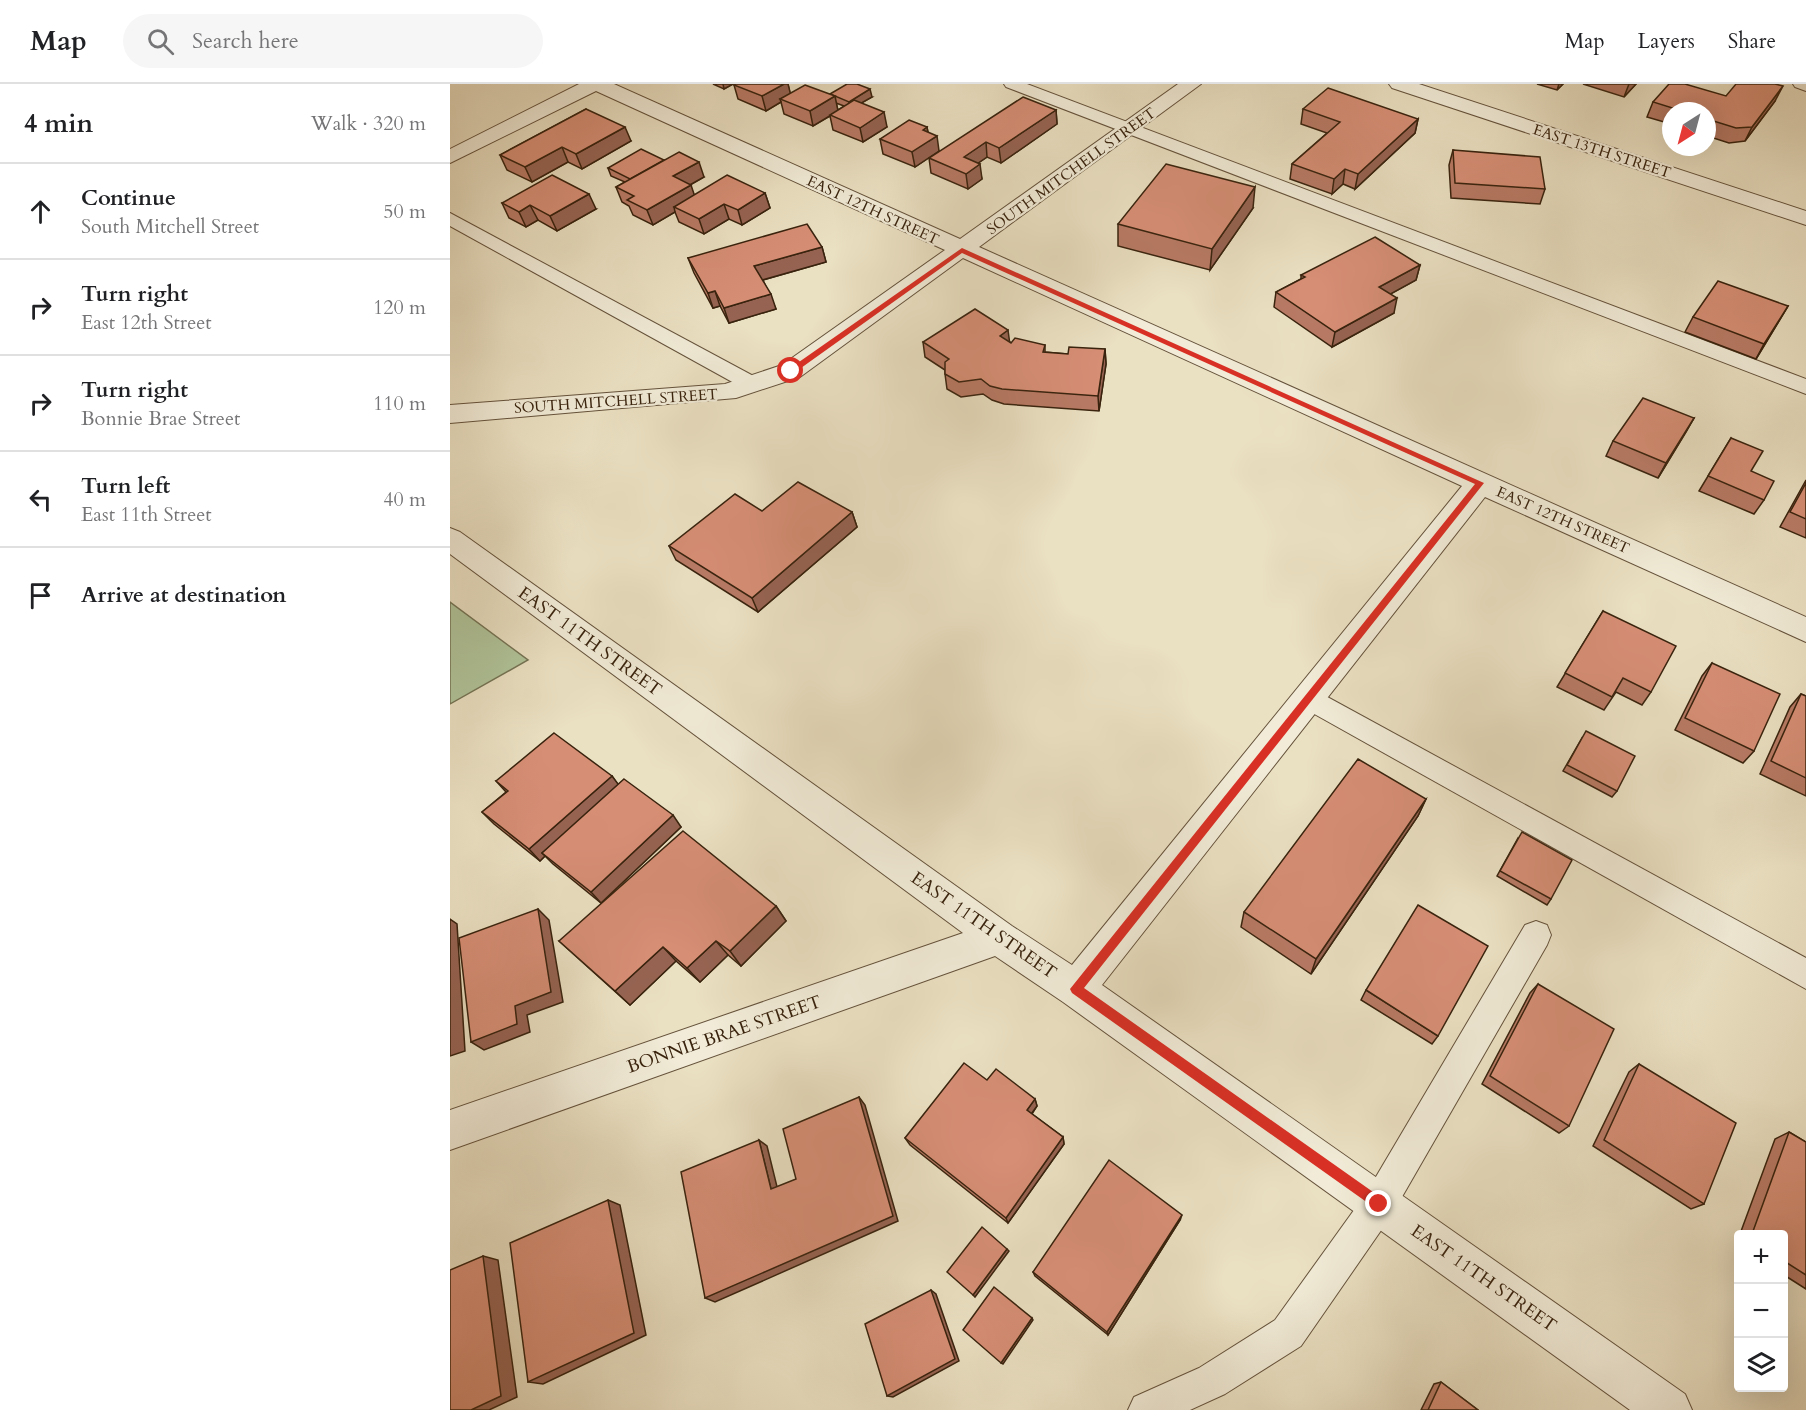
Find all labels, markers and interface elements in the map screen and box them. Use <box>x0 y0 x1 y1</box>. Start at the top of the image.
search box <box>123 14 543 68</box>
text: Map <box>30 22 87 60</box>
icon: search <box>144 25 177 58</box>
text: Search here <box>192 26 299 56</box>
text: Map <box>1565 27 1605 56</box>
text: Layers <box>1638 27 1695 56</box>
text: Share <box>1728 27 1776 56</box>
north arrow <box>1662 102 1716 156</box>
street label: SOUTH MITCHELL STREET <box>982 103 1160 239</box>
text: 4 min <box>24 106 93 141</box>
text: Walk · 320 m <box>311 110 426 137</box>
street label: EAST 13TH STREET <box>1531 119 1673 183</box>
street label: EAST 12TH STREET <box>804 171 942 249</box>
text: Continue <box>81 183 176 213</box>
icon: ahead <box>24 195 57 228</box>
text: 50 m <box>383 198 426 225</box>
text: South Mitchell Street <box>81 213 259 240</box>
text: Turn right <box>81 279 188 309</box>
icon: right <box>24 291 57 324</box>
text: 120 m <box>373 294 426 321</box>
text: East 12th Street <box>81 309 212 336</box>
route start <box>777 357 803 383</box>
text: Turn right <box>81 375 188 405</box>
street label: SOUTH MITCHELL STREET <box>513 384 719 418</box>
icon: right <box>24 387 57 420</box>
text: 110 m <box>373 390 426 417</box>
text: Bonnie Brae Street <box>81 405 240 432</box>
text: Turn left <box>81 471 170 501</box>
street label: EAST 12TH STREET <box>1493 482 1633 558</box>
icon: left <box>24 483 57 516</box>
text: 40 m <box>383 486 426 513</box>
text: East 11th Street <box>81 501 212 528</box>
icon: arrive <box>24 579 57 612</box>
text: Arrive at destination <box>81 580 286 610</box>
street label: EAST 11TH STREET <box>513 581 667 702</box>
street label: EAST 11TH STREET <box>906 866 1062 985</box>
street label: BONNIE BRAE STREET <box>624 989 825 1080</box>
route end <box>1365 1190 1391 1216</box>
street label: EAST 11TH STREET <box>1406 1219 1562 1338</box>
map controls <box>1734 1230 1788 1392</box>
button: + <box>1734 1230 1788 1284</box>
button: − <box>1734 1284 1788 1338</box>
button: layers <box>1734 1338 1788 1392</box>

